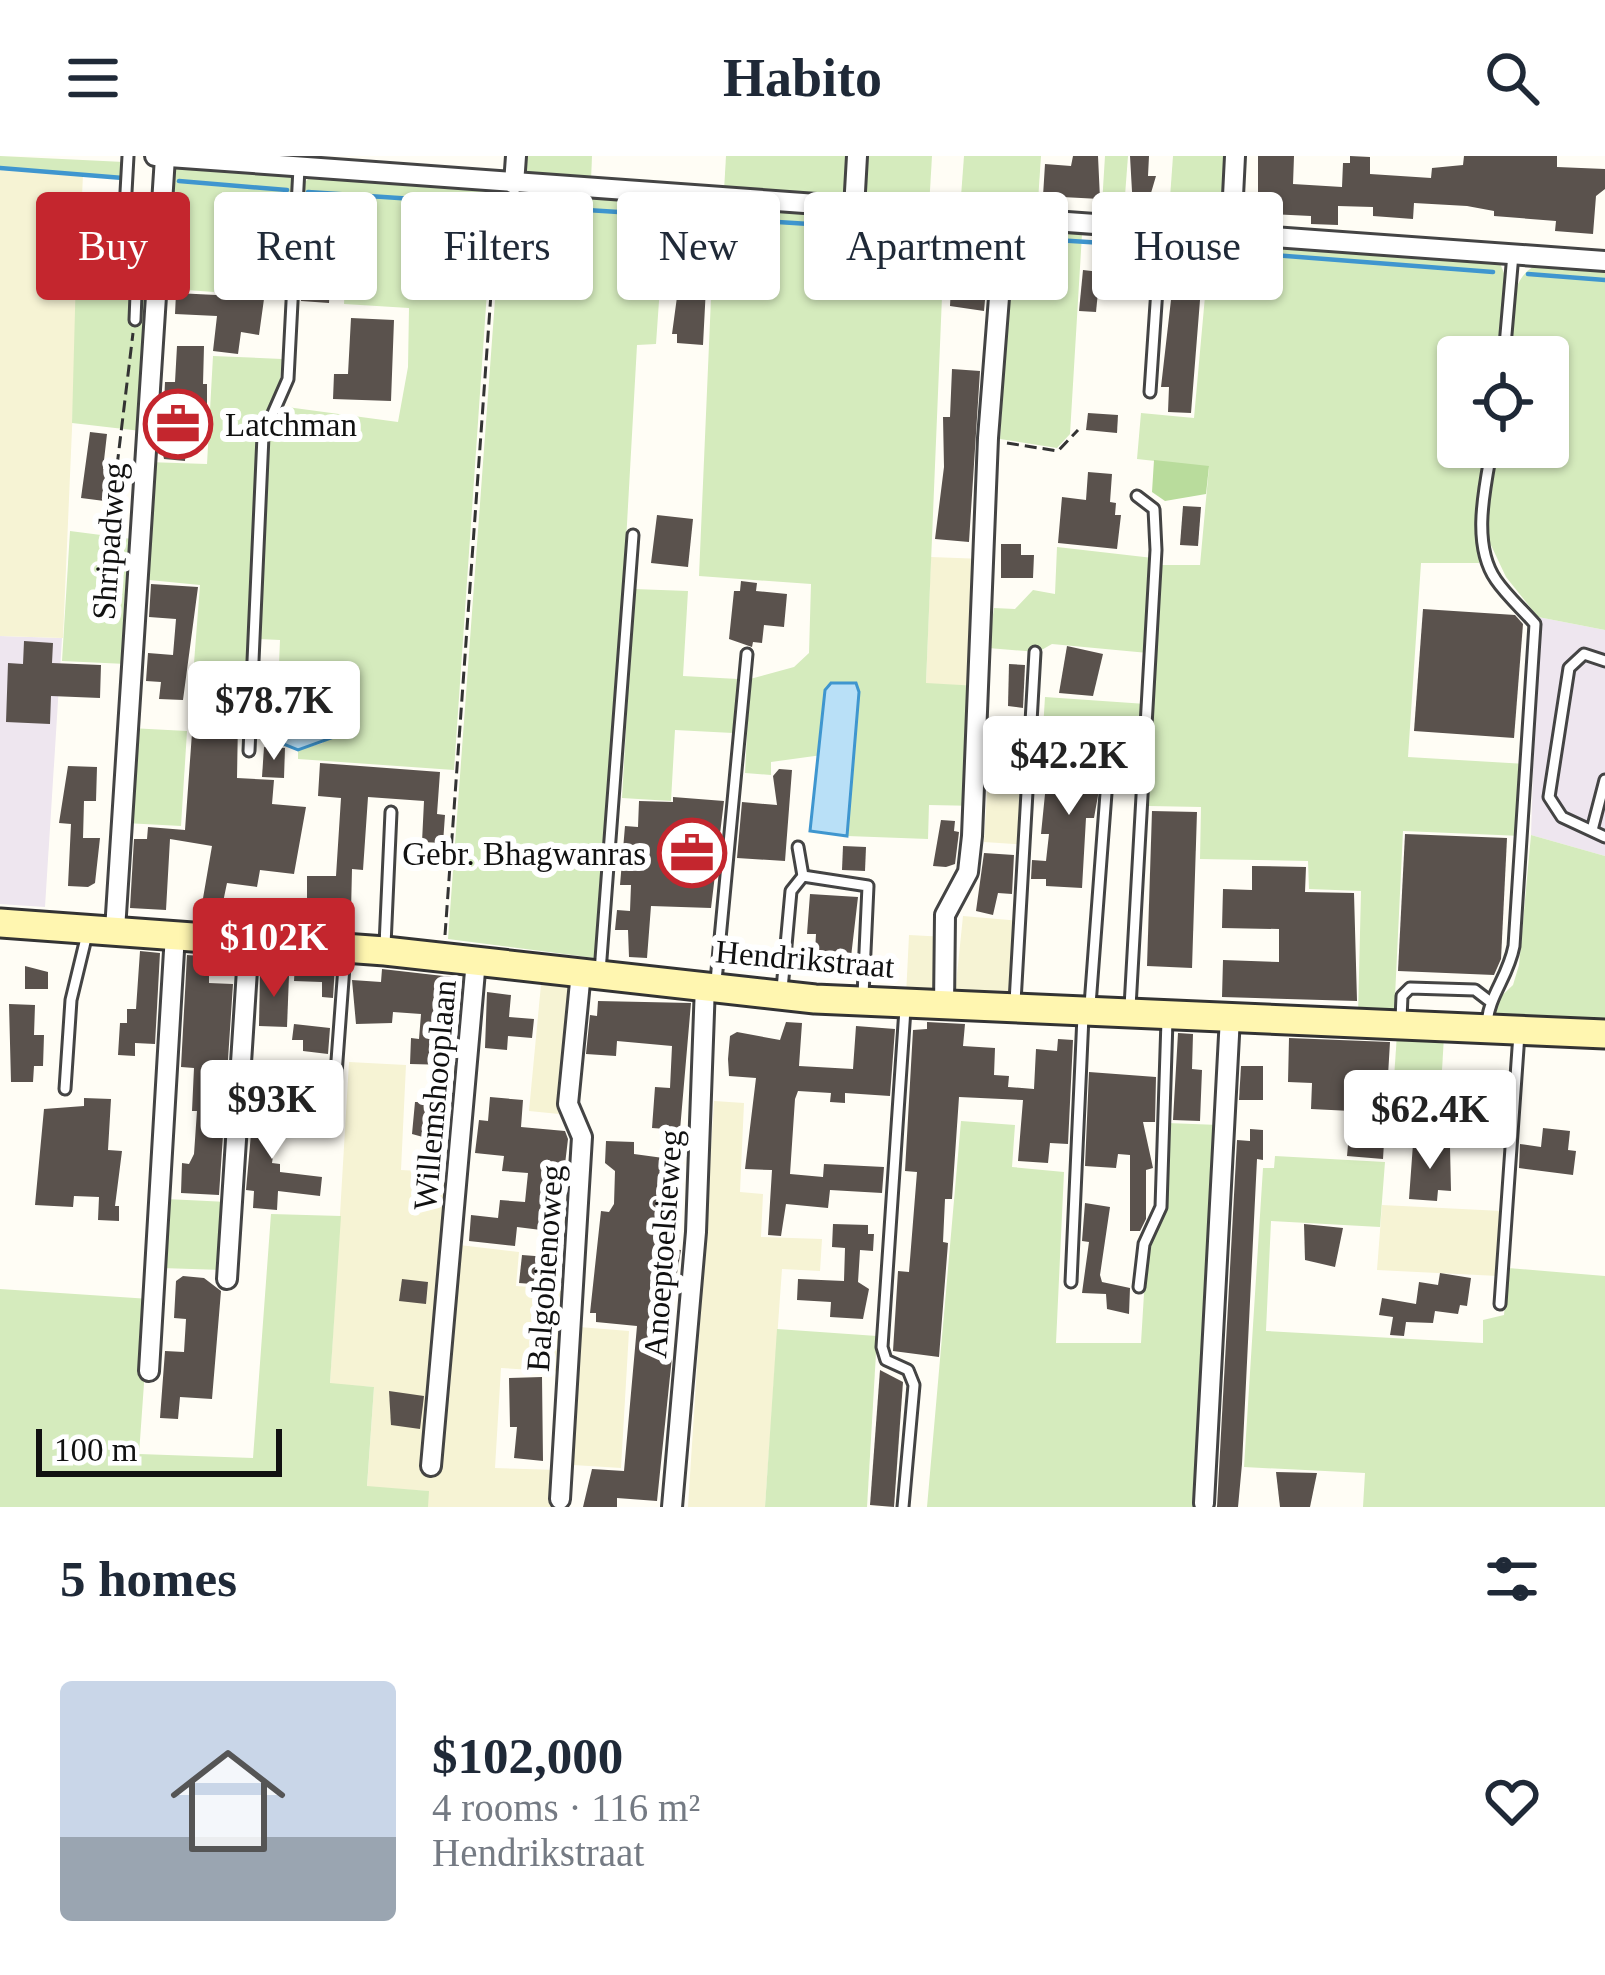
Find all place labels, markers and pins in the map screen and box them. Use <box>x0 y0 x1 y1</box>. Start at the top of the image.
office icon: Latchman <box>143 389 213 459</box>
place label: Latchman <box>225 407 357 443</box>
pin: $78.7K <box>176 661 372 763</box>
pin: $42.2K <box>971 716 1167 818</box>
office icon: Gebr. Bhagwanras <box>657 818 727 888</box>
place label: Gebr. Bhagwanras <box>402 836 646 872</box>
pin: $102K <box>190 898 358 1000</box>
pin: $93K <box>201 1060 343 1162</box>
pin: $62.4K <box>1332 1070 1528 1172</box>

